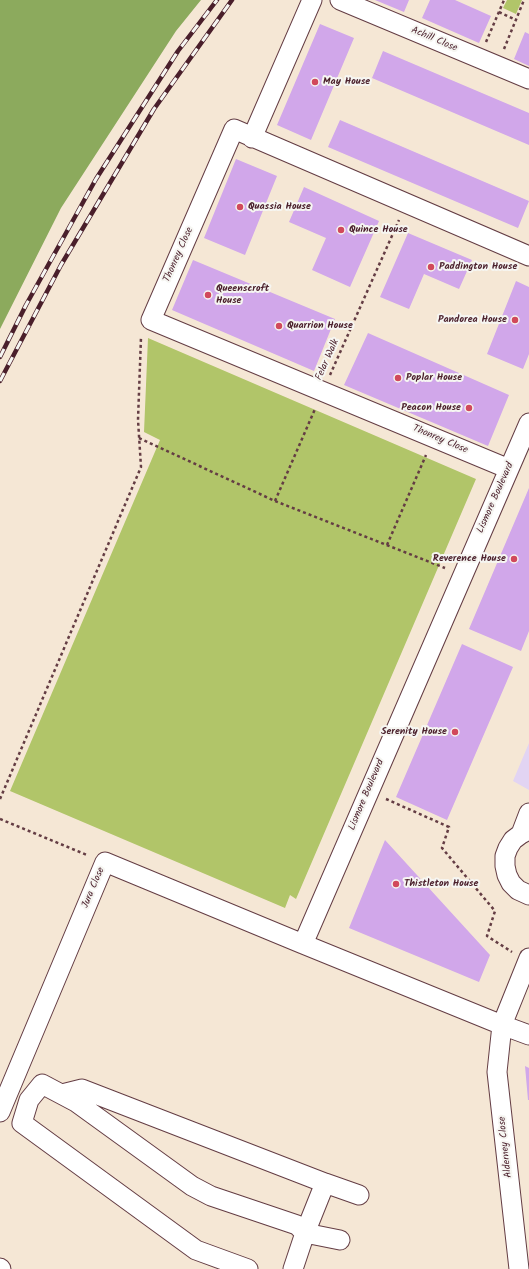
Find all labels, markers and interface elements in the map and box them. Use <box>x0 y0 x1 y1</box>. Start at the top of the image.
street label: Achill Close <box>409 25 459 55</box>
place label: May House <box>323 76 370 88</box>
marker: May House <box>310 77 320 87</box>
place label: Quassia House <box>248 201 311 213</box>
marker: Quassia House <box>235 202 245 212</box>
place label: Quince House <box>349 224 408 236</box>
marker: Quince House <box>336 225 346 235</box>
street label: Thonrey Close <box>162 226 196 284</box>
place label: Paddington House <box>439 261 517 273</box>
marker: Paddington House <box>426 262 436 272</box>
place label: Queenscroft House <box>216 283 269 306</box>
marker: Queenscroft House <box>203 290 213 300</box>
place label: Pandorea House <box>438 314 507 326</box>
marker: Pandorea House <box>510 315 520 325</box>
place label: Quarrion House <box>287 320 353 332</box>
marker: Quarrion House <box>274 321 284 331</box>
street label: Felar Walk <box>314 338 342 382</box>
place label: Poplar House <box>406 372 462 384</box>
marker: Poplar House <box>393 373 403 383</box>
place label: Peacon House <box>401 402 461 414</box>
marker: Peacon House <box>464 403 474 413</box>
street label: Thonrey Close <box>411 423 469 457</box>
street label: Lismore Boulevard <box>475 461 517 535</box>
place label: Reverence House <box>433 553 506 565</box>
marker: Reverence House <box>509 554 519 564</box>
place label: Serenity House <box>381 726 447 738</box>
marker: Serenity House <box>450 727 460 737</box>
street label: Lismore Boulevard <box>347 758 387 832</box>
street label: Jura Close <box>80 866 108 910</box>
place label: Thistleton House <box>404 878 478 890</box>
marker: Thistleton House <box>391 879 401 889</box>
street label: Alderney Close <box>497 1116 515 1178</box>

